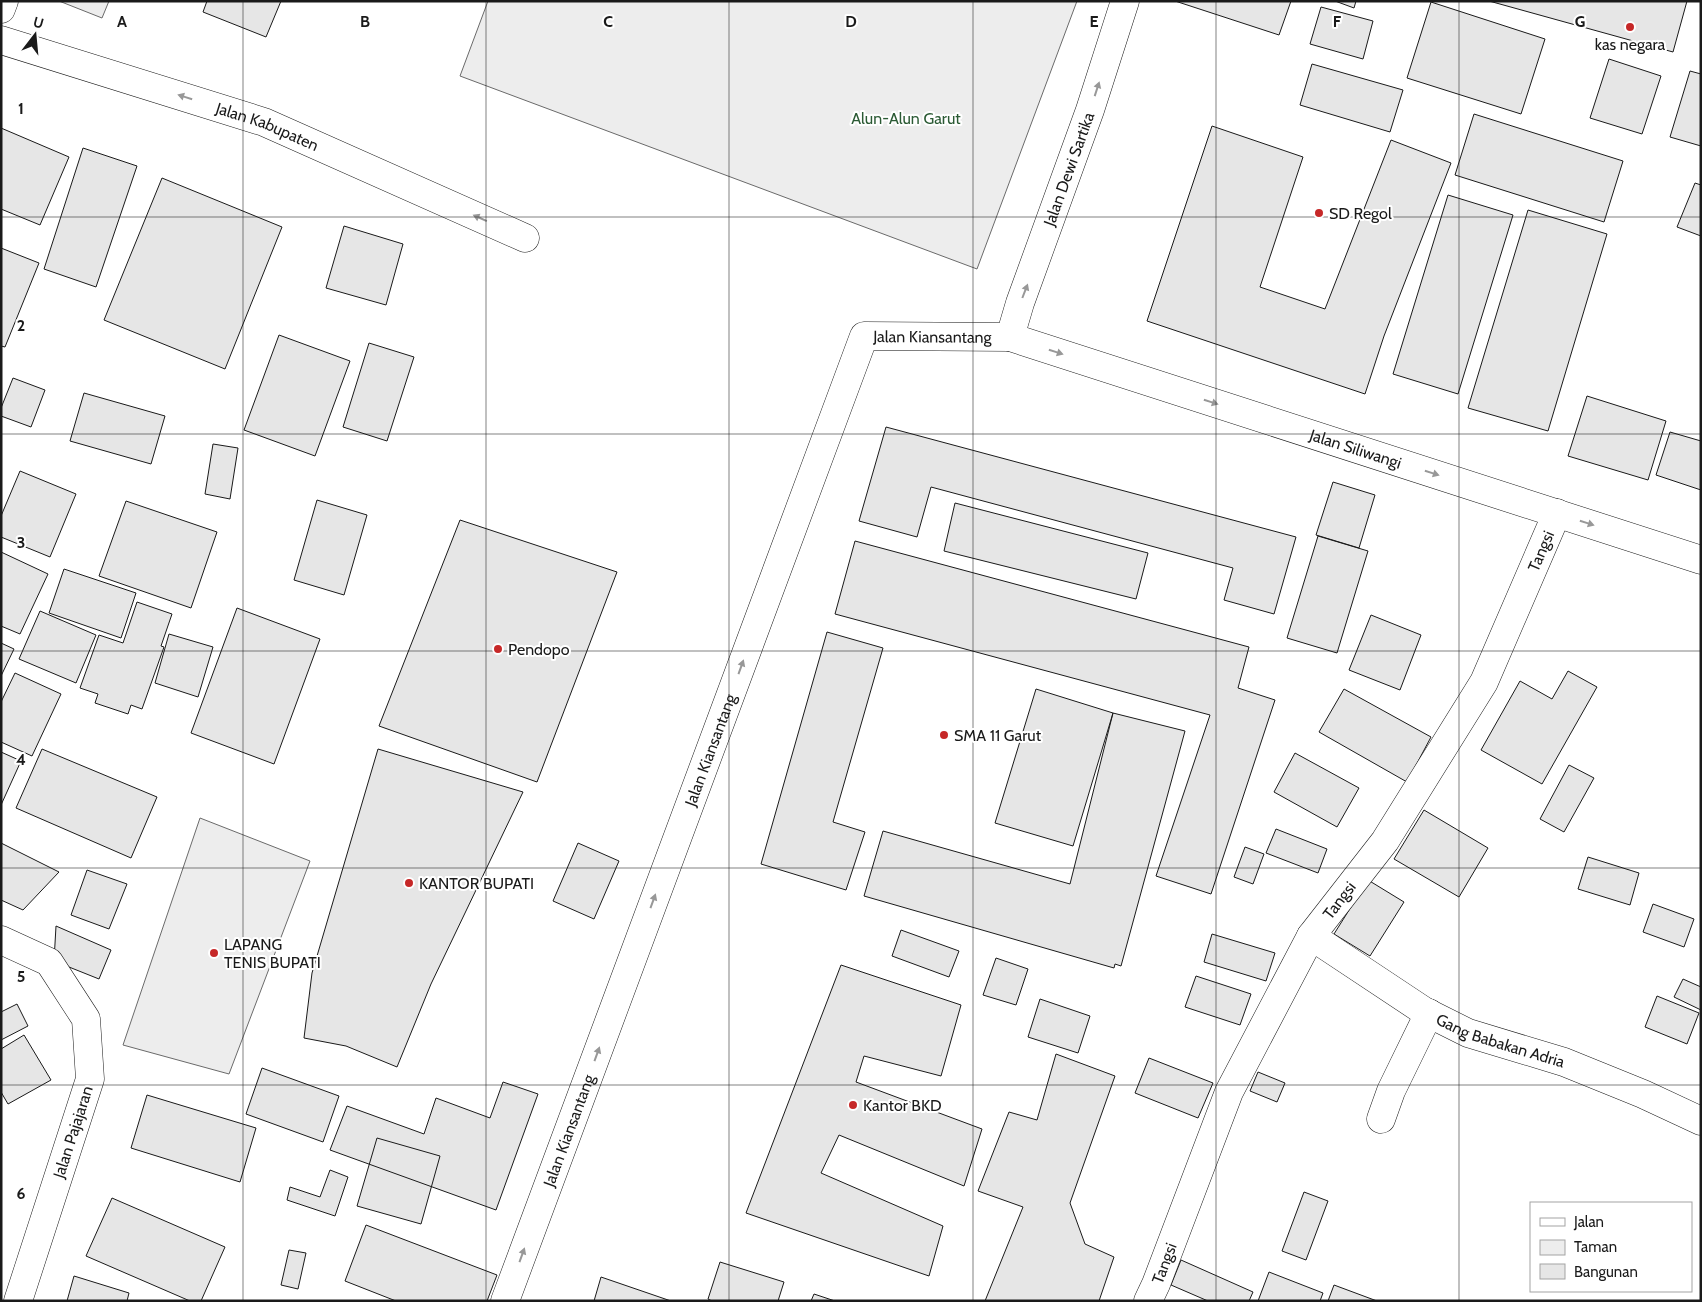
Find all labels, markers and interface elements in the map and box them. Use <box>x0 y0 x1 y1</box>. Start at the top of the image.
north arrow <box>10 10 60 60</box>
text: U <box>31 12 46 33</box>
text: A <box>117 12 127 31</box>
text: B <box>360 12 370 31</box>
text: C <box>603 12 613 31</box>
text: D <box>845 12 857 31</box>
text: E <box>1089 12 1099 31</box>
text: F <box>1333 12 1342 31</box>
text: G <box>1575 12 1585 31</box>
marker: kas negara <box>1624 21 1636 33</box>
place label: kas negara <box>1595 35 1666 54</box>
one-way arrow <box>1094 81 1101 96</box>
one-way arrow <box>177 93 192 100</box>
street label: Jalan Kabupaten <box>213 98 322 155</box>
text: 1 <box>18 99 24 118</box>
park label: Alun-Alun Garut <box>851 109 961 128</box>
street label: Jalan Dewi Sartika <box>1039 109 1098 229</box>
place label: SD Regol <box>1329 204 1392 223</box>
marker: SD Regol <box>1313 207 1325 219</box>
one-way arrow <box>473 214 487 222</box>
one-way arrow <box>1021 283 1029 298</box>
text: 2 <box>17 316 25 335</box>
street label: Jalan Kiansantang <box>872 327 993 346</box>
one-way arrow <box>1049 349 1064 357</box>
one-way arrow <box>1203 399 1218 406</box>
street label: Jalan Siliwangi <box>1307 425 1404 472</box>
one-way arrow <box>1425 470 1440 478</box>
one-way arrow <box>1579 520 1594 527</box>
street label: Tangsi <box>1524 528 1558 574</box>
text: 3 <box>17 533 25 552</box>
place label: Pendopo <box>508 640 570 659</box>
marker: Pendopo <box>492 643 504 655</box>
one-way arrow <box>737 659 745 674</box>
street label: Jalan Kiansantang <box>680 690 740 810</box>
place label: SMA 11 Garut <box>954 726 1042 745</box>
marker: SMA 11 Garut <box>938 729 950 741</box>
text: 4 <box>16 750 26 769</box>
place label: KANTOR BUPATI <box>419 874 534 893</box>
marker: KANTOR BUPATI <box>403 877 415 889</box>
street label: Tangsi <box>1319 878 1359 923</box>
one-way arrow <box>649 893 657 908</box>
place label: LAPANG TENIS BUPATI <box>224 935 321 972</box>
marker: LAPANG TENIS BUPATI <box>208 947 220 959</box>
text: 5 <box>17 967 25 986</box>
street label: Gang Babakan Adria <box>1433 1009 1567 1071</box>
one-way arrow <box>594 1046 601 1061</box>
street label: Jalan Kiansantang <box>539 1071 598 1190</box>
street label: Jalan Pajajaran <box>49 1083 97 1182</box>
place label: Kantor BKD <box>863 1096 942 1115</box>
marker: Kantor BKD <box>847 1099 859 1111</box>
text: 6 <box>17 1184 26 1203</box>
legend <box>1530 1202 1692 1292</box>
text: Jalan <box>1573 1213 1604 1231</box>
text: Taman <box>1574 1238 1617 1256</box>
street label: Tangsi <box>1148 1240 1180 1286</box>
one-way arrow <box>518 1247 526 1262</box>
text: Bangunan <box>1574 1263 1638 1281</box>

